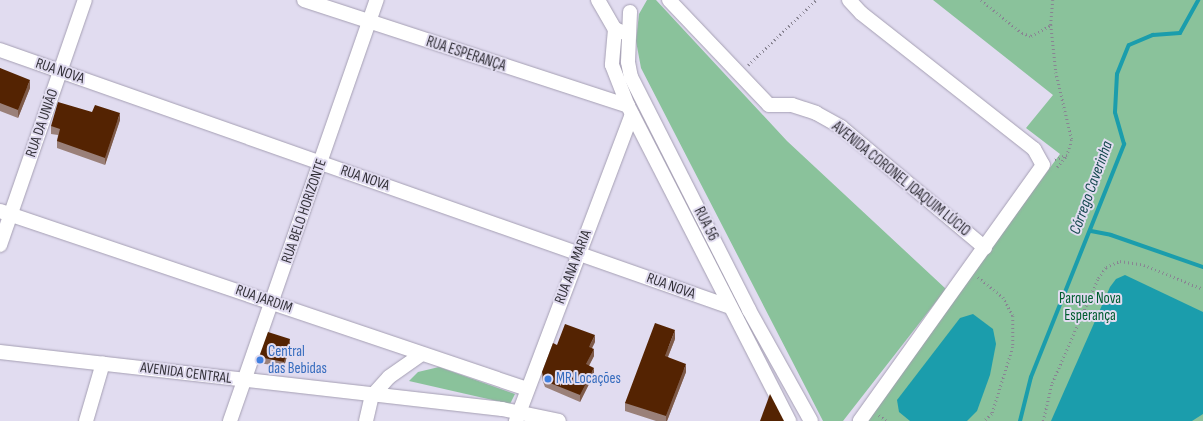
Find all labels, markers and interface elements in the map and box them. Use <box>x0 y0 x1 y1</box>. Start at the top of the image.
street label: RUA ESPERANÇA <box>424 33 508 75</box>
street label: RUA NOVA <box>33 54 87 88</box>
street label: RUA DA UNIÃO <box>22 87 62 159</box>
street label: AVENIDA CORONEL JOAQUIM LÚCIO <box>828 118 974 240</box>
water label: Córrego Caverinha <box>1066 139 1118 237</box>
street label: RUA BELO HORIZONTE <box>278 156 330 266</box>
street label: RUA NOVA <box>338 161 392 195</box>
street label: RUA 56 <box>690 204 722 244</box>
street label: RUA ANA MARIA <box>551 228 595 306</box>
street label: RUA NOVA <box>644 269 698 303</box>
street label: RUA JARDIM <box>233 281 295 317</box>
park label: Parque Nova Esperança <box>1059 289 1121 324</box>
place label: Central das Bebidas <box>268 342 327 377</box>
marker: Central das Bebidas <box>255 355 265 365</box>
street label: AVENIDA CENTRAL <box>139 358 233 388</box>
place label: MR Locações <box>556 370 621 388</box>
marker: MR Locações <box>543 374 553 384</box>

